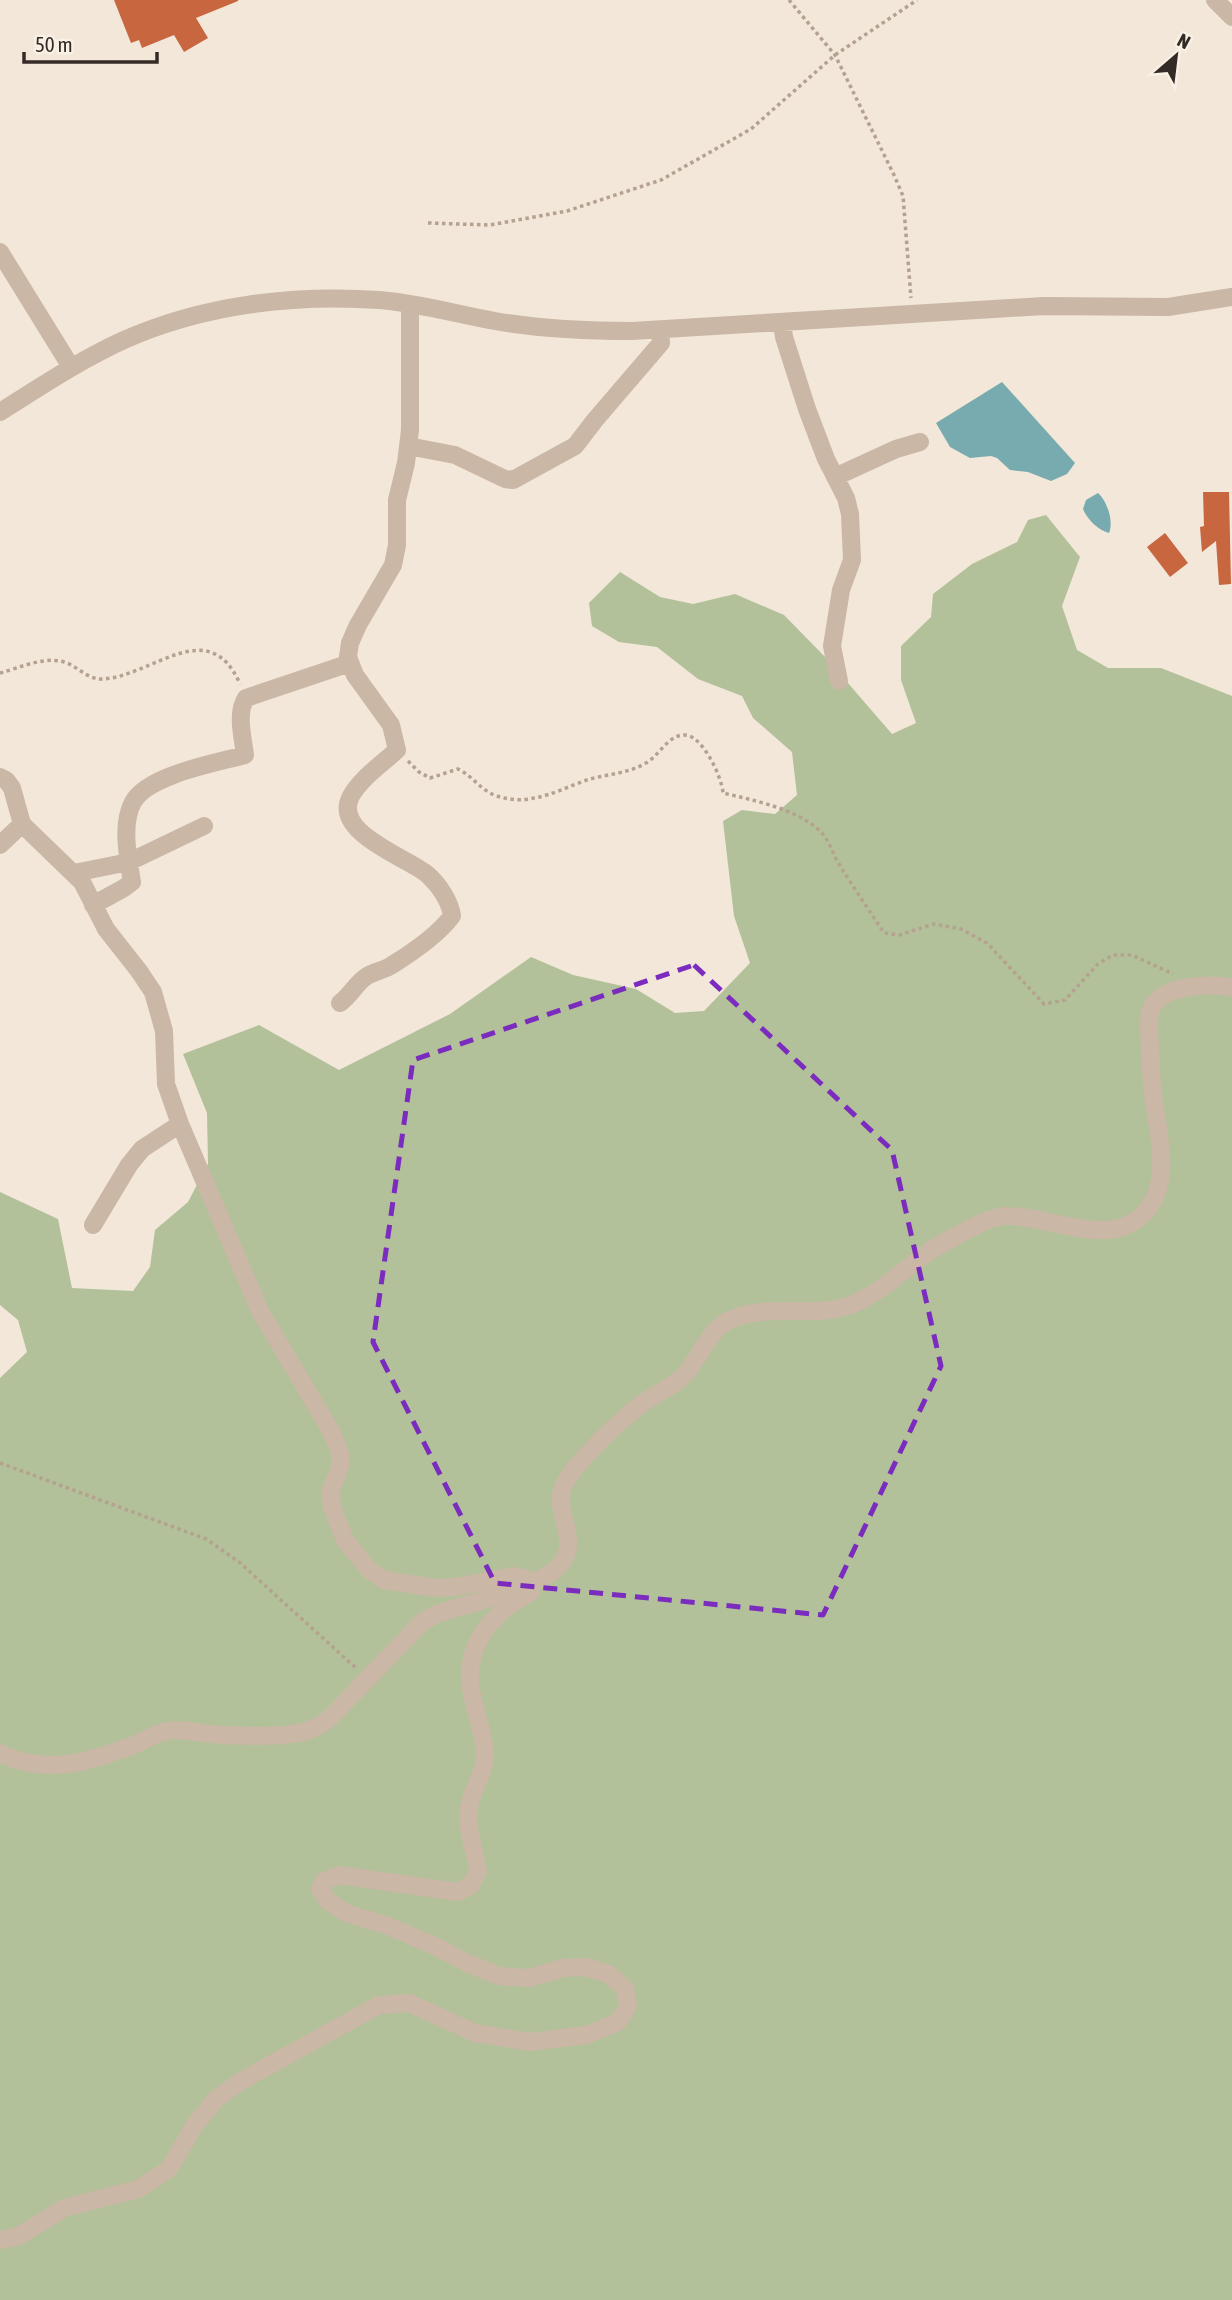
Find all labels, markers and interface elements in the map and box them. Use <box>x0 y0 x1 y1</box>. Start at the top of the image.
scale bar <box>24 21 158 65</box>
north arrow <box>1141 21 1211 91</box>
text: N <box>1174 29 1194 53</box>
text: 50 m <box>35 32 73 56</box>

